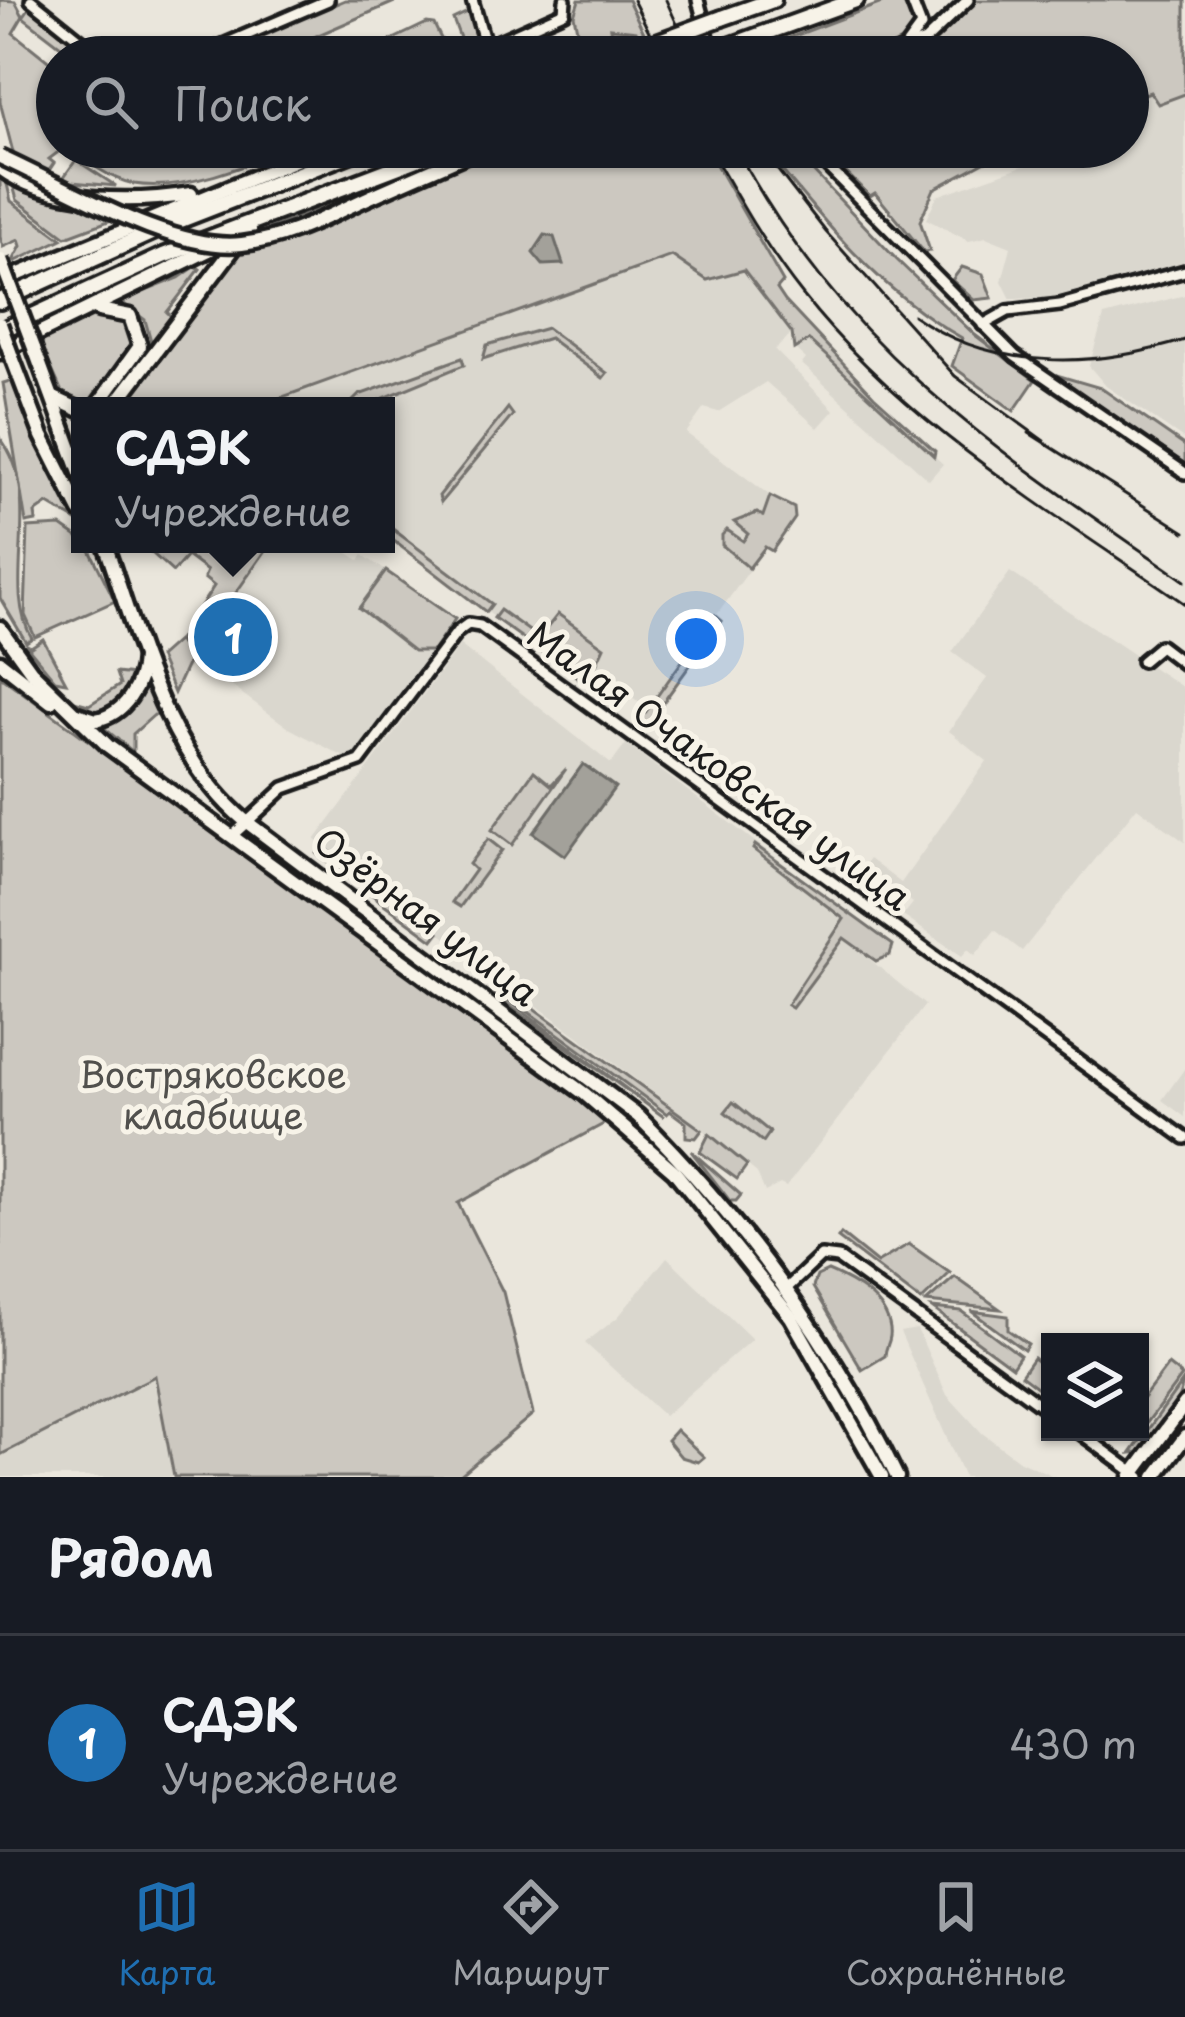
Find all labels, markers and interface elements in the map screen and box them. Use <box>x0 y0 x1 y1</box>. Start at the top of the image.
search box <box>36 36 1149 168</box>
text: Поиск <box>174 68 311 136</box>
icon: search <box>78 69 144 135</box>
popup <box>71 397 395 553</box>
text: СДЭК <box>115 412 251 480</box>
text: Учреждение <box>115 480 351 539</box>
pin: 1 <box>194 592 272 682</box>
street label: Малая Очаковская улица <box>517 607 923 922</box>
your location <box>666 609 726 669</box>
street label: Озёрная улица <box>304 813 551 1018</box>
park label: Востряковское кладбище <box>79 1046 347 1141</box>
map controls <box>1041 1333 1149 1441</box>
button: layers <box>1041 1333 1149 1441</box>
text: Рядом <box>48 1517 214 1594</box>
text: СДЭК <box>162 1679 298 1747</box>
text: 1 <box>78 1713 96 1772</box>
text: 430 m <box>1010 1713 1137 1772</box>
text: Учреждение <box>162 1747 399 1806</box>
tab: Карта <box>119 1874 215 1996</box>
tab: Маршрут <box>453 1874 609 1996</box>
tab: Сохранённые <box>846 1874 1066 1996</box>

